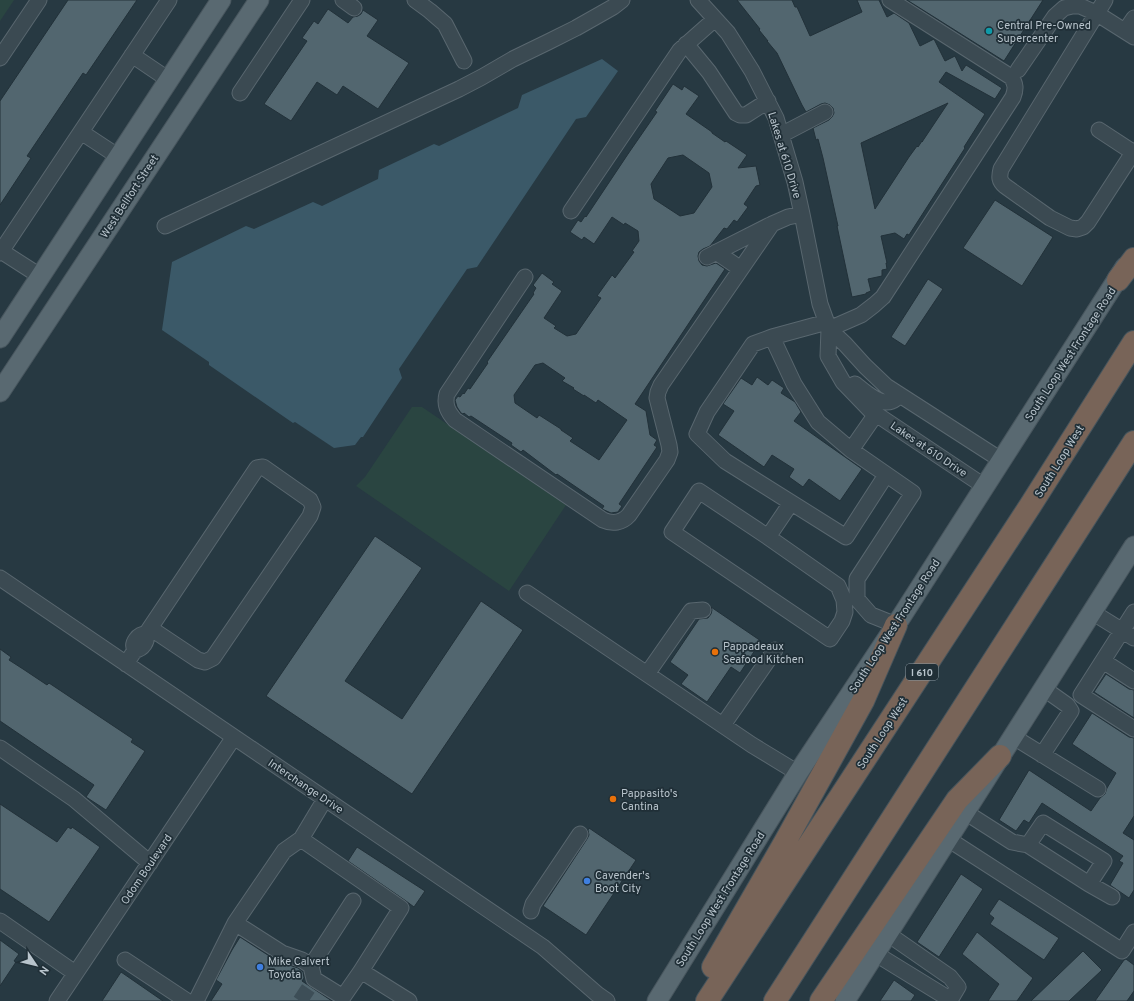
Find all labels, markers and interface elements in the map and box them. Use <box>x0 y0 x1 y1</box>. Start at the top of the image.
place label: Central Pre-Owned Supercenter <box>997 19 1091 46</box>
marker: Central Pre-Owned Supercenter <box>984 26 994 36</box>
street label: Lakes at 610 Drive <box>764 110 804 200</box>
street label: West Bellfort Street <box>98 152 162 241</box>
street label: South Loop West Frontage Road <box>1022 285 1119 424</box>
street label: Lakes at 610 Drive <box>887 419 970 481</box>
street label: South Loop West <box>1032 423 1088 500</box>
street label: South Loop West Frontage Road <box>846 557 943 696</box>
place label: Pappadeaux Seafood Kitchen <box>723 640 804 667</box>
marker: Pappadeaux Seafood Kitchen <box>710 647 720 657</box>
road number: I 610 <box>906 664 938 680</box>
street label: South Loop West <box>854 695 911 772</box>
street label: Interchange Drive <box>265 756 346 817</box>
place label: Pappasito's Cantina <box>621 787 678 814</box>
marker: Pappasito's Cantina <box>608 794 618 804</box>
street label: South Loop West Frontage Road <box>673 829 768 970</box>
street label: Odom Boulevard <box>118 832 176 907</box>
place label: Cavender's Boot City <box>595 869 650 896</box>
marker: Cavender's Boot City <box>582 876 592 886</box>
north arrow <box>16 945 56 985</box>
place label: Mike Calvert Toyota <box>268 955 330 982</box>
marker: Mike Calvert Toyota <box>255 962 265 972</box>
text: N <box>35 963 51 977</box>

